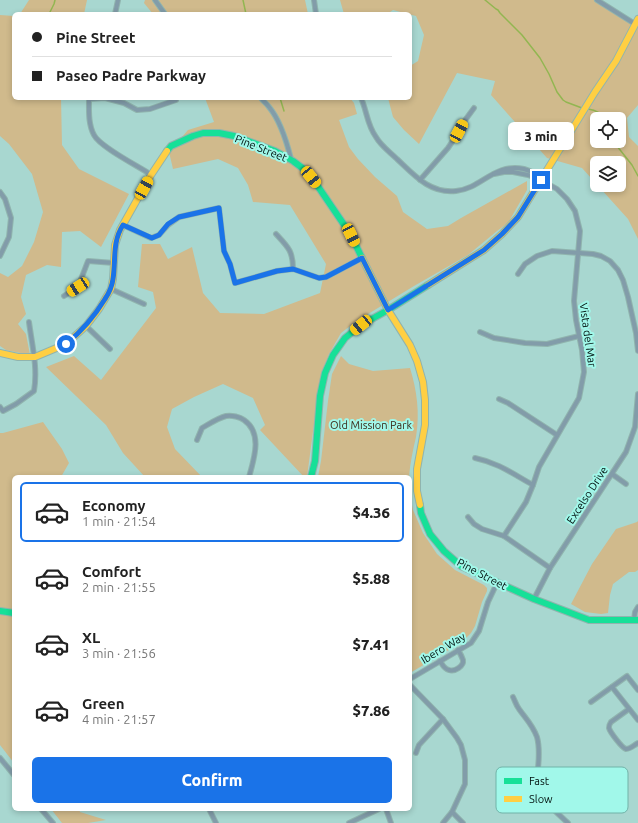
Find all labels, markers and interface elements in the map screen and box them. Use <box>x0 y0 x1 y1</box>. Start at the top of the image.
text: Pine Street <box>56 29 135 46</box>
text: Paseo Padre Parkway <box>56 67 206 84</box>
map controls <box>590 112 626 192</box>
button: locate <box>590 112 626 148</box>
car <box>448 118 470 144</box>
callout: 3 min <box>508 122 574 150</box>
text: 3 min <box>524 129 558 143</box>
street label: Pine Street <box>233 132 289 164</box>
button: layers <box>590 156 626 192</box>
car <box>299 164 323 190</box>
route end <box>532 171 550 189</box>
car <box>133 175 155 201</box>
car <box>340 222 362 248</box>
car <box>65 275 91 299</box>
street label: Vista del Mar <box>578 302 599 369</box>
car <box>348 313 374 337</box>
route start <box>57 335 75 353</box>
park label: Old Mission Park <box>330 419 412 431</box>
street label: Excelso Drive <box>564 464 610 526</box>
icon: car <box>34 494 70 530</box>
text: Economy <box>82 497 146 514</box>
text: $4.36 <box>352 504 390 521</box>
text: 1 min · 21:54 <box>82 514 156 528</box>
street label: Pine Street <box>455 556 510 592</box>
icon: car <box>34 560 70 596</box>
text: Comfort <box>82 563 141 580</box>
text: $5.88 <box>352 570 390 587</box>
text: 2 min · 21:55 <box>82 580 156 594</box>
icon: car <box>34 626 70 662</box>
text: XL <box>82 629 100 646</box>
street label: Ibero Way <box>419 630 468 666</box>
text: $7.41 <box>352 636 390 653</box>
text: 3 min · 21:56 <box>82 646 156 660</box>
icon: car <box>34 692 70 728</box>
text: Green <box>82 695 124 712</box>
text: $7.86 <box>352 702 390 719</box>
text: 4 min · 21:57 <box>82 712 156 726</box>
button: Confirm <box>32 757 392 803</box>
legend <box>496 767 628 813</box>
text: Fast <box>529 775 550 787</box>
text: Slow <box>529 793 553 805</box>

